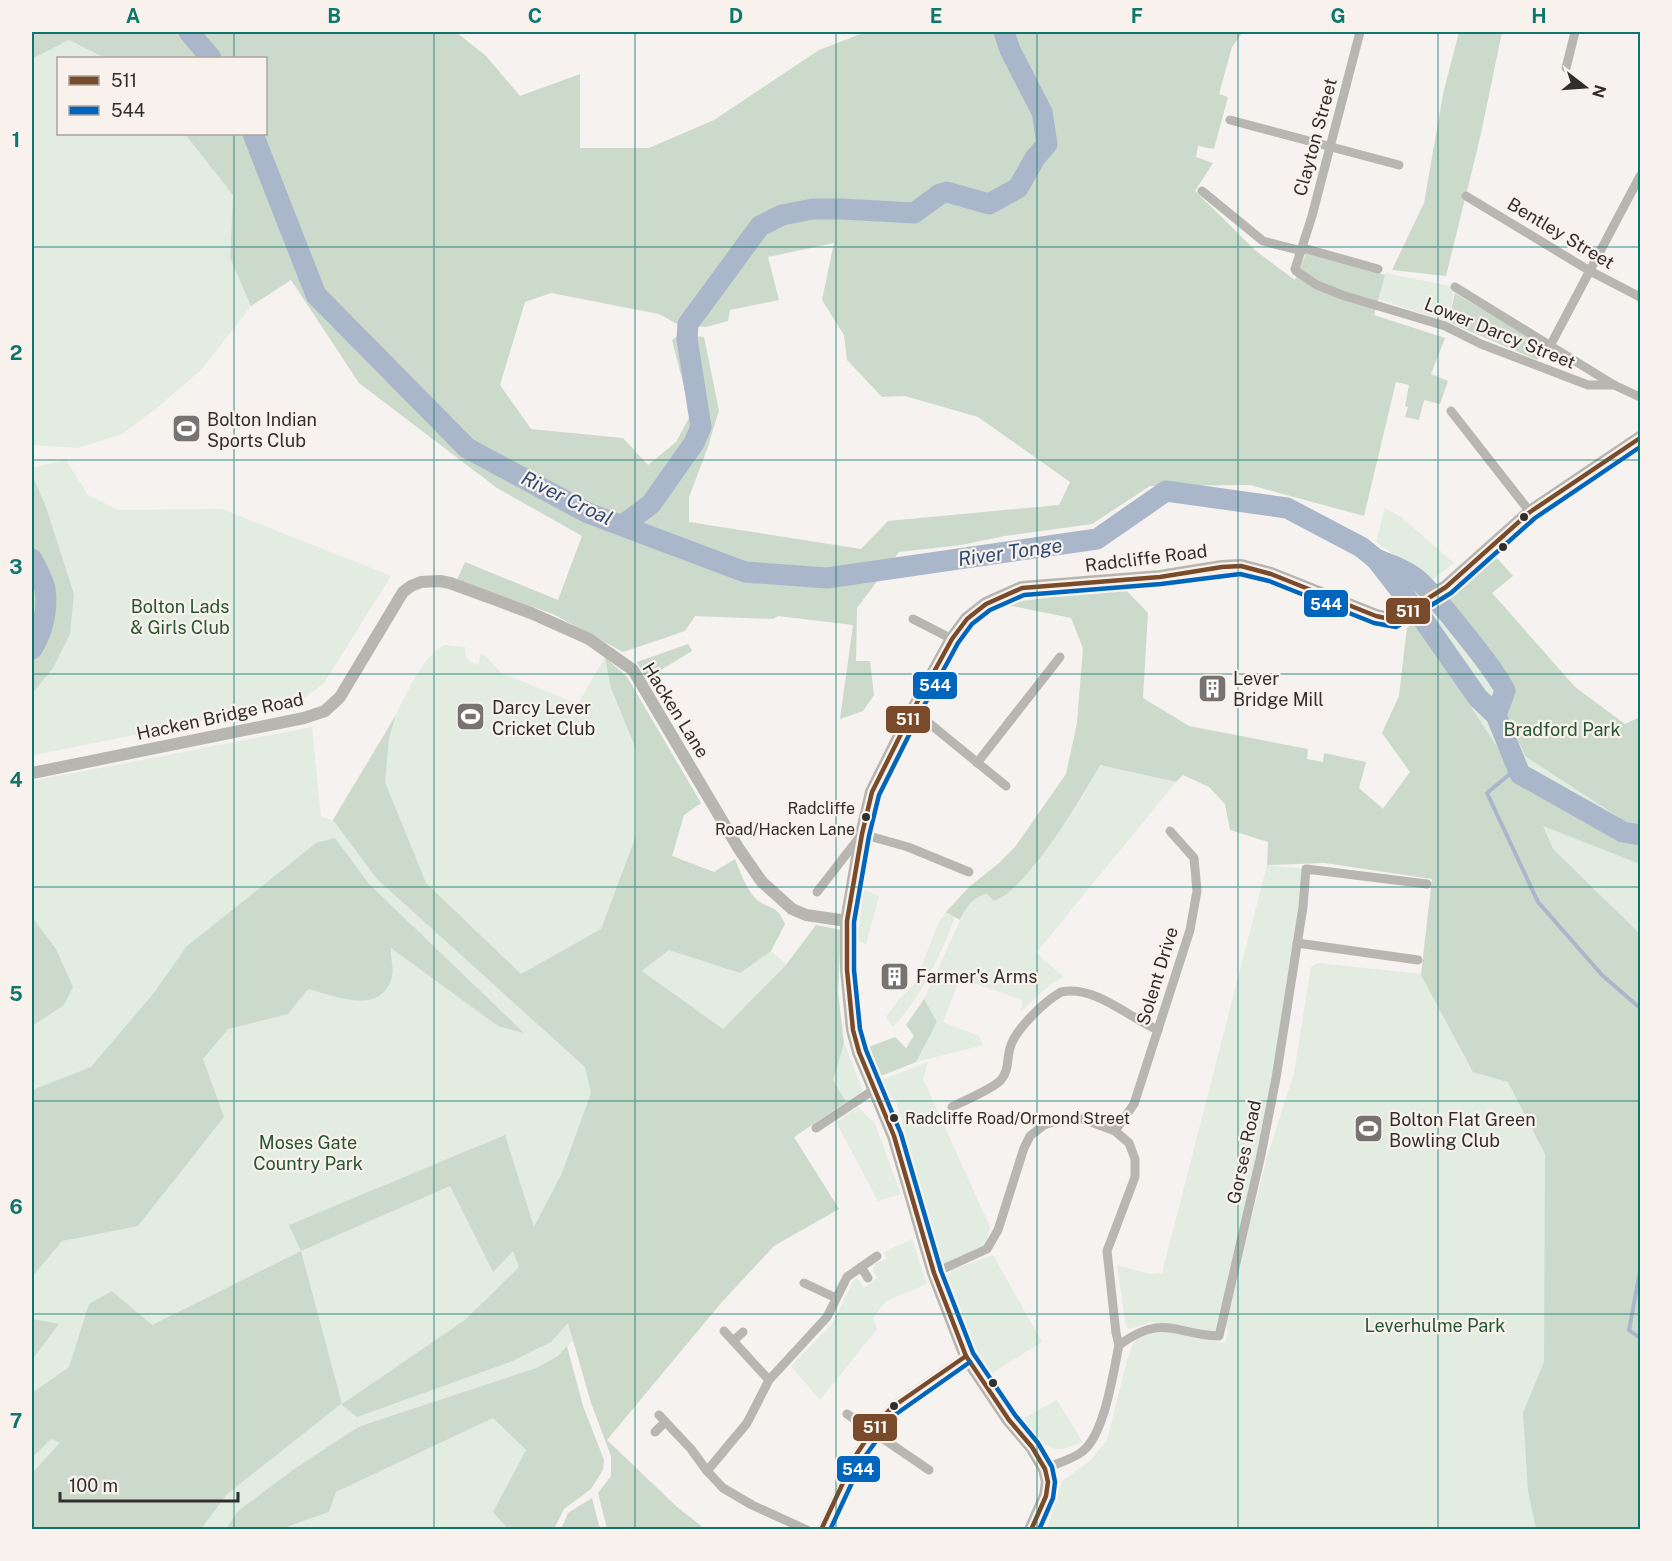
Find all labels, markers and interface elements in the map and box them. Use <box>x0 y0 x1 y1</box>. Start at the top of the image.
text: A <box>126 4 140 28</box>
text: B <box>327 4 341 28</box>
text: C <box>528 4 542 28</box>
text: D <box>729 4 743 28</box>
text: E <box>930 4 942 28</box>
text: F <box>1131 4 1143 28</box>
text: G <box>1330 4 1346 28</box>
text: H <box>1531 4 1547 28</box>
legend <box>57 57 267 135</box>
north arrow <box>1555 57 1615 117</box>
text: 511 <box>111 70 137 91</box>
street label: Clayton Street <box>1289 76 1341 198</box>
text: N <box>1588 82 1610 100</box>
text: 544 <box>111 100 145 121</box>
text: 1 <box>12 128 20 152</box>
street label: Bentley Street <box>1504 193 1618 273</box>
street label: Lower Darcy Street <box>1421 293 1579 373</box>
text: 2 <box>10 341 22 365</box>
place label: Bolton Indian Sports Club <box>207 409 317 451</box>
sports icon: Bolton Indian Sports Club <box>170 413 202 445</box>
water label: River Croal <box>517 466 617 530</box>
unlabelled marker <box>1518 511 1530 523</box>
water label: River Tonge <box>956 533 1064 571</box>
street label: Radcliffe Road <box>1084 540 1208 576</box>
unlabelled marker <box>1497 541 1509 553</box>
text: 3 <box>9 555 23 579</box>
line badge: 544 <box>1303 589 1349 618</box>
text: 544 <box>1310 595 1342 614</box>
park label: Bolton Lads & Girls Club <box>130 596 230 638</box>
line badge: 511 <box>1385 597 1431 625</box>
text: 511 <box>1396 602 1420 621</box>
street label: Hacken Lane <box>638 658 714 762</box>
place label: Lever Bridge Mill <box>1233 668 1324 710</box>
line badge: 544 <box>912 671 958 700</box>
building icon: Lever Bridge Mill <box>1196 672 1228 704</box>
text: 544 <box>919 676 951 695</box>
street label: Hacken Bridge Road <box>135 688 305 744</box>
place label: Darcy Lever Cricket Club <box>492 697 595 739</box>
sports icon: Darcy Lever Cricket Club <box>455 701 487 733</box>
line badge: 511 <box>885 705 931 734</box>
text: 511 <box>896 710 920 729</box>
park label: Bradford Park <box>1503 719 1621 740</box>
text: 4 <box>9 768 23 792</box>
place label: Radcliffe Road/Hacken Lane <box>715 799 855 839</box>
marker: Radcliffe Road/Hacken Lane <box>860 811 872 823</box>
street label: Solent Drive <box>1132 924 1182 1028</box>
building icon: Farmer's Arms <box>879 960 911 992</box>
place label: Farmer's Arms <box>916 966 1037 987</box>
text: 5 <box>9 982 23 1006</box>
street label: Gorses Road <box>1223 1098 1265 1206</box>
place label: Radcliffe Road/Ormond Street <box>905 1109 1130 1128</box>
place label: Bolton Flat Green Bowling Club <box>1389 1109 1536 1151</box>
marker: Radcliffe Road/Ormond Street <box>888 1112 900 1124</box>
sports icon: Bolton Flat Green Bowling Club <box>1352 1113 1384 1145</box>
park label: Moses Gate Country Park <box>253 1132 363 1174</box>
text: 6 <box>9 1195 23 1219</box>
park label: Leverhulme Park <box>1365 1315 1505 1336</box>
unlabelled marker <box>987 1377 999 1389</box>
unlabelled marker <box>888 1400 900 1412</box>
text: 7 <box>10 1409 22 1433</box>
line badge: 511 <box>852 1413 898 1442</box>
text: 511 <box>863 1418 887 1437</box>
line badge: 544 <box>836 1455 881 1483</box>
text: 544 <box>842 1460 874 1479</box>
scale bar <box>60 1465 238 1503</box>
text: 100 m <box>69 1475 118 1496</box>

